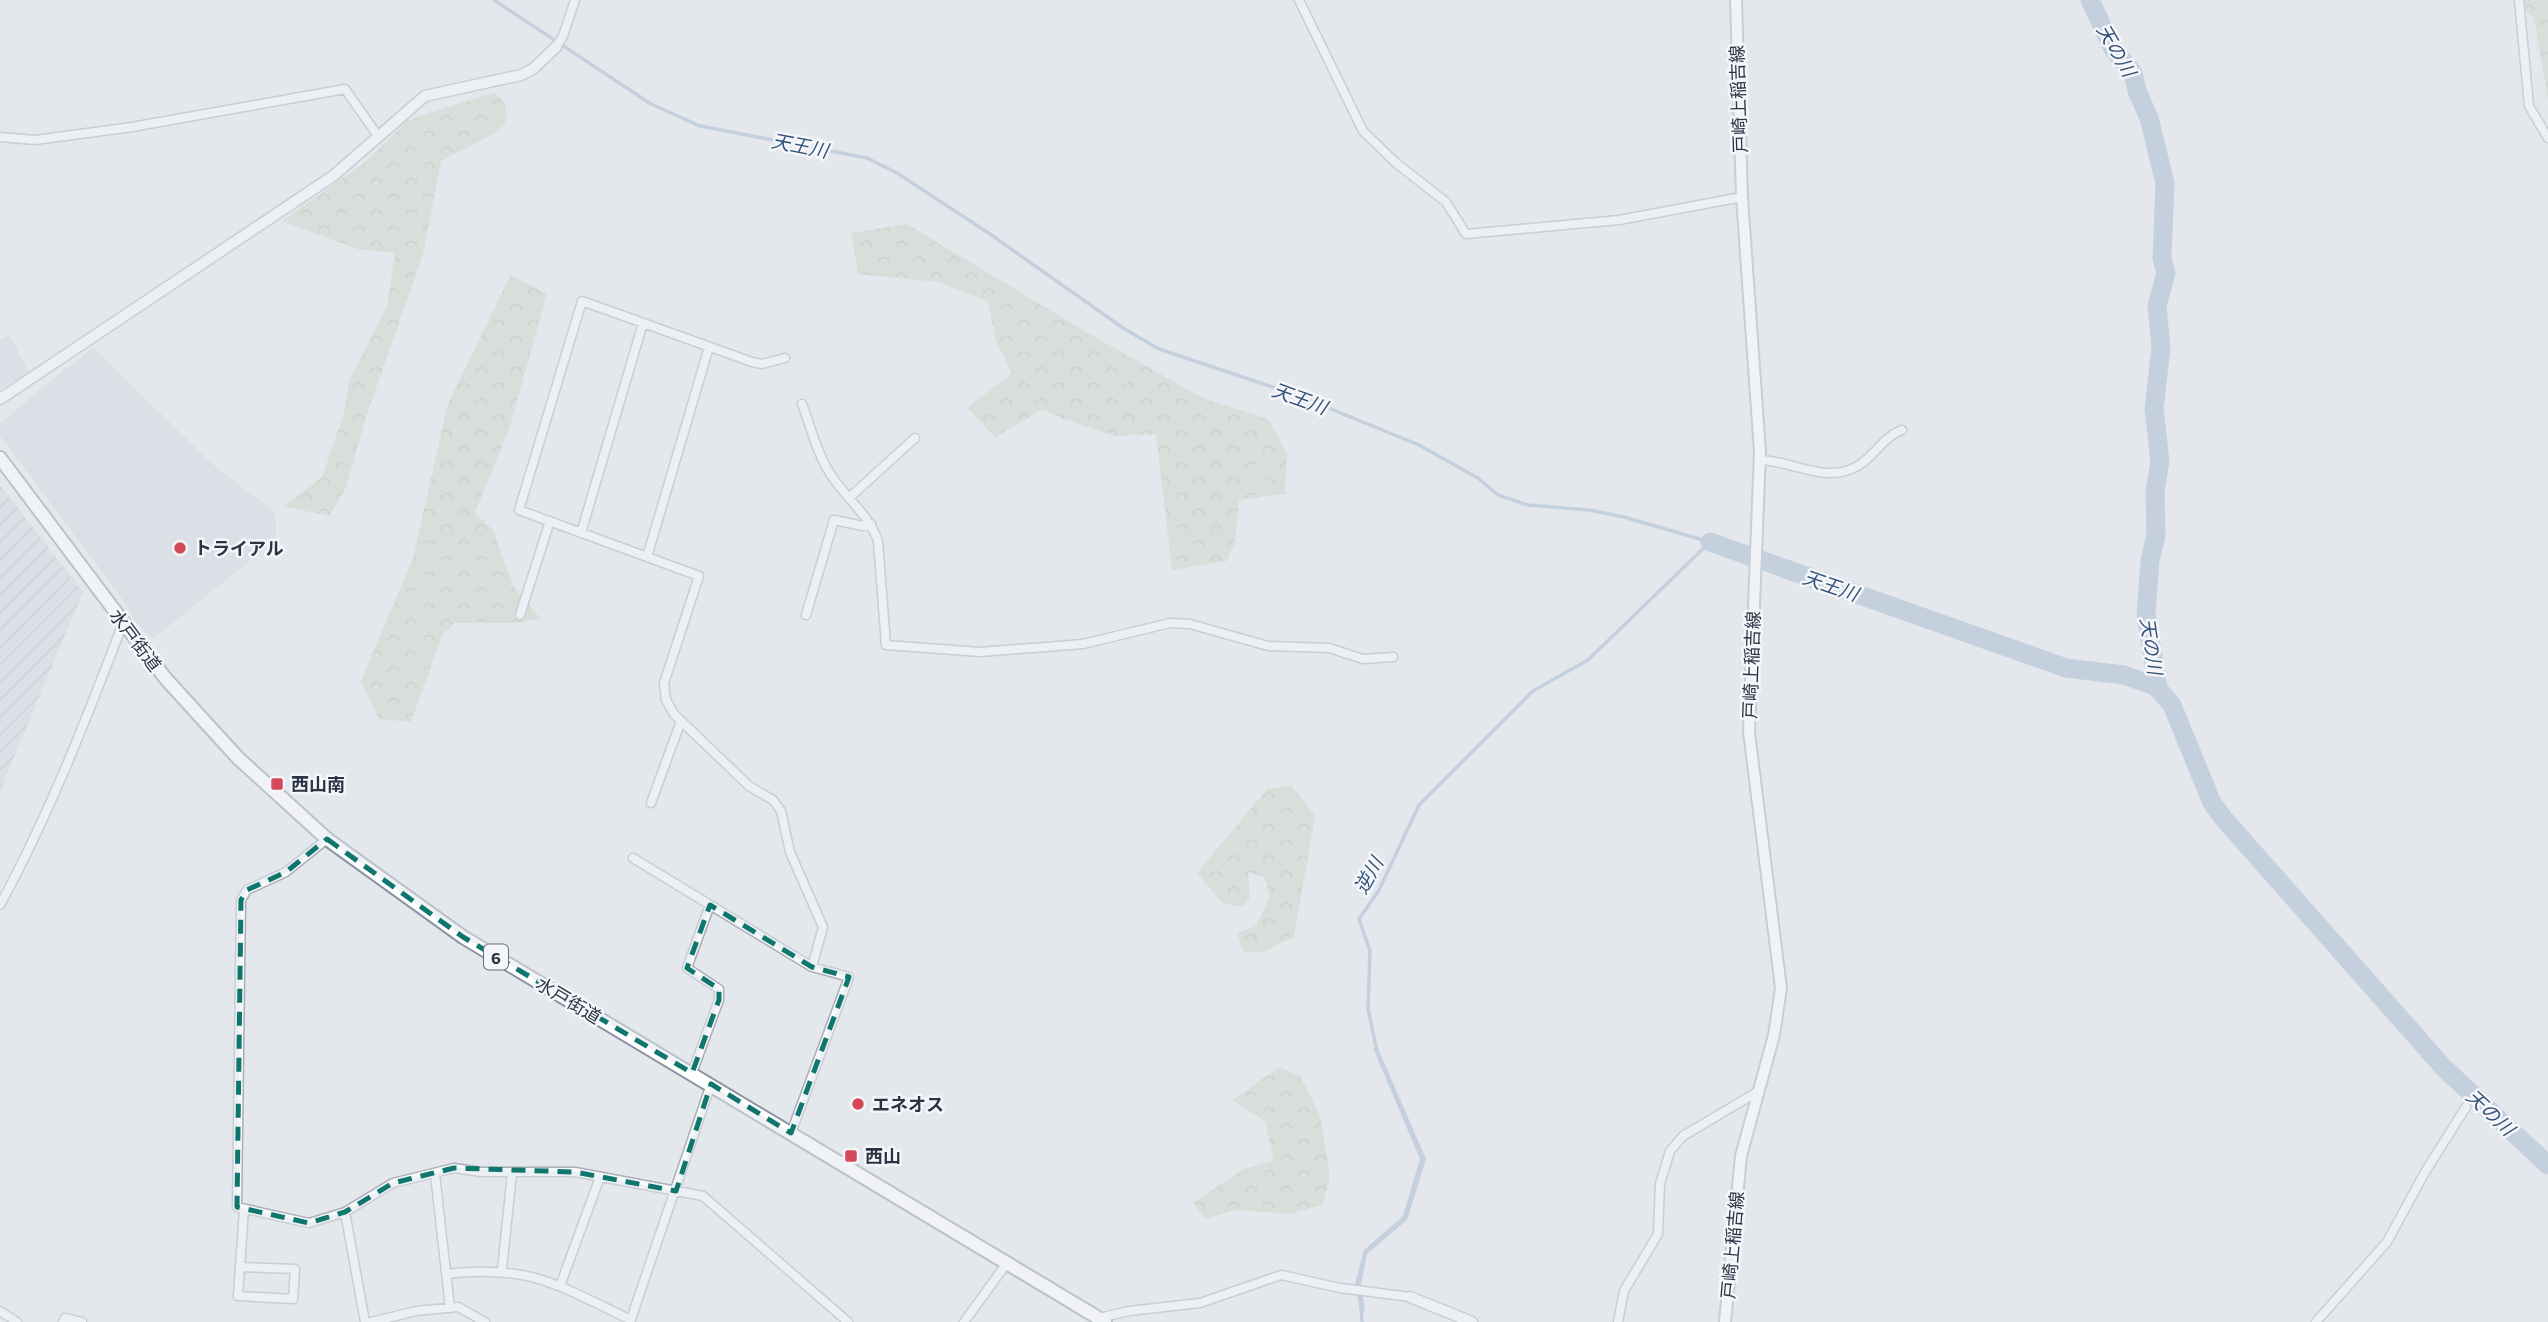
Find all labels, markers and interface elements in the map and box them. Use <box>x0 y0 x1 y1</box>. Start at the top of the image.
water label: 天の川 <box>2093 20 2142 82</box>
street label: 戸崎上稲吉線 <box>1725 45 1751 153</box>
water label: 天王川 <box>770 128 832 162</box>
water label: 天王川 <box>1269 377 1333 419</box>
place label: トライアル <box>194 537 284 559</box>
marker: トライアル <box>172 540 188 556</box>
water label: 天王川 <box>1800 565 1864 606</box>
street label: 水戸街道 <box>106 605 166 675</box>
street label: 戸崎上稲吉線 <box>1738 611 1764 719</box>
water label: 天の川 <box>2137 616 2168 678</box>
place label: 西山南 <box>291 773 345 795</box>
marker: 西山南 <box>269 776 285 792</box>
water label: 逆川 <box>1349 851 1388 897</box>
road number: 6 <box>484 945 508 970</box>
street label: 水戸街道 <box>532 972 606 1028</box>
water label: 天の川 <box>2462 1084 2521 1141</box>
place label: エネオス <box>872 1093 944 1115</box>
marker: エネオス <box>850 1096 866 1112</box>
place label: 西山 <box>865 1145 901 1167</box>
marker: 西山 <box>843 1148 859 1164</box>
street label: 戸崎上稲吉線 <box>1716 1190 1748 1300</box>

